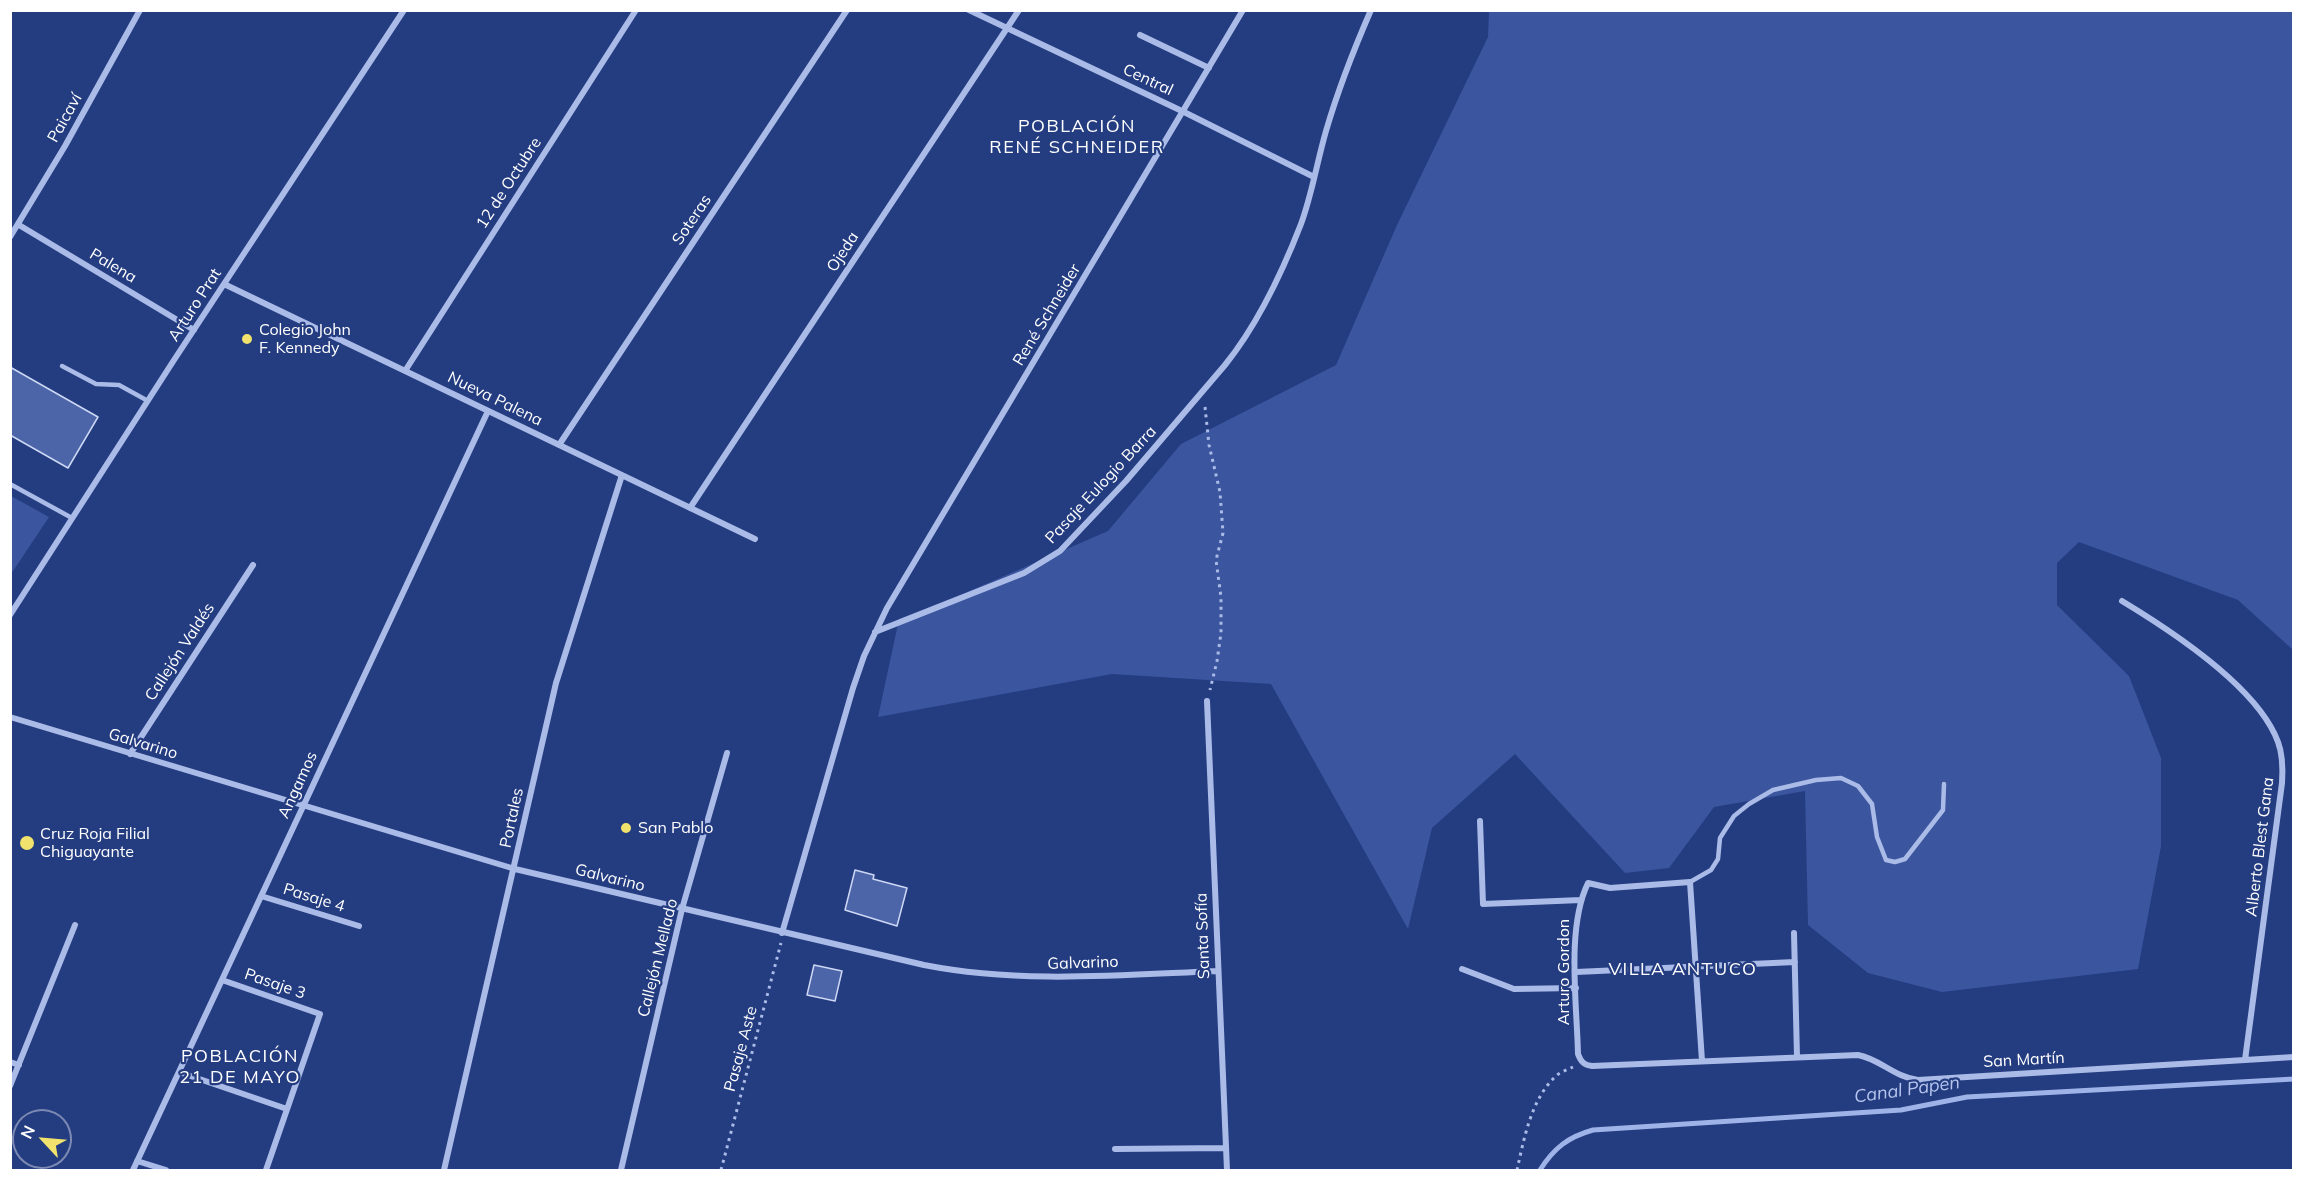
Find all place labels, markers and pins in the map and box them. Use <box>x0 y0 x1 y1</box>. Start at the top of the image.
place label: Colegio John F. Kennedy <box>259 320 351 358</box>
marker: Colegio John F. Kennedy <box>240 332 254 346</box>
place label: San Pablo <box>638 818 713 838</box>
marker: San Pablo <box>619 821 633 835</box>
place label: Cruz Roja Filial Chiguayante <box>40 824 150 862</box>
marker: Cruz Roja Filial Chiguayante <box>18 834 36 852</box>

